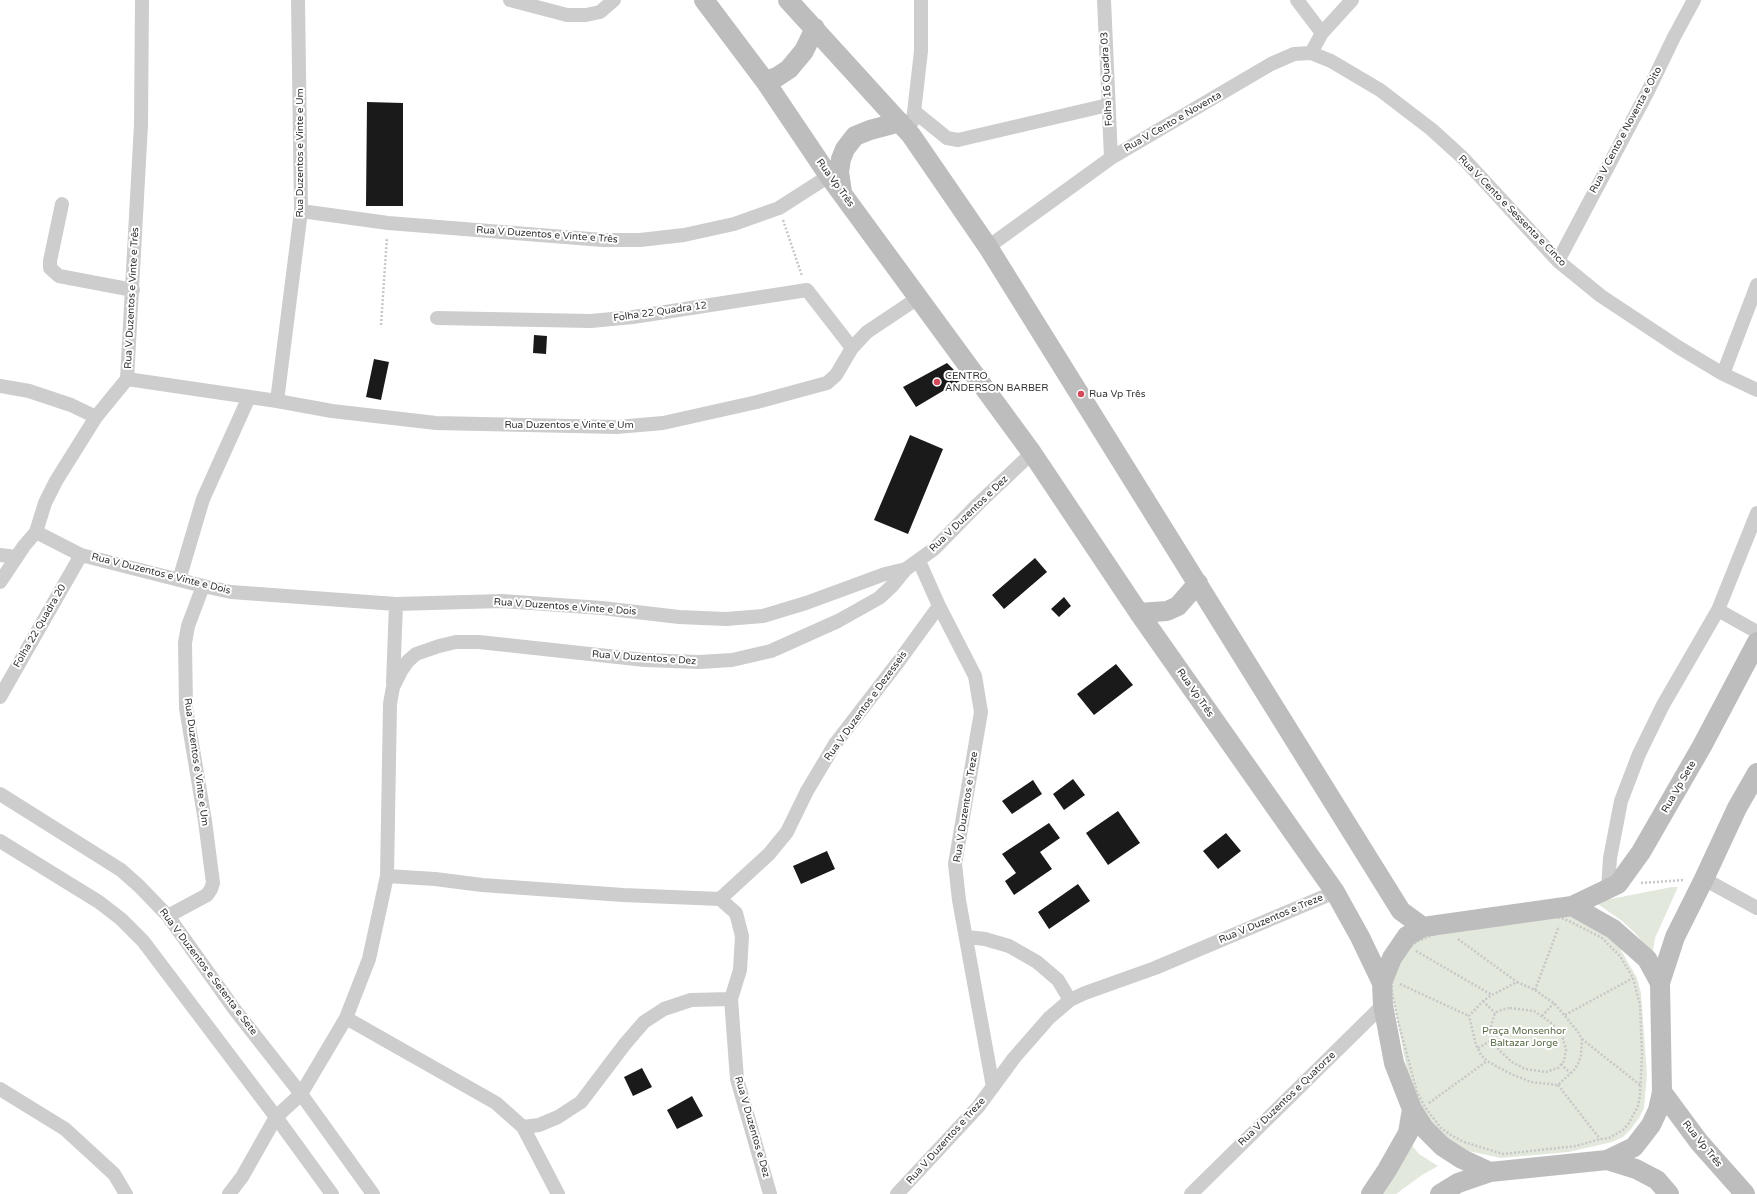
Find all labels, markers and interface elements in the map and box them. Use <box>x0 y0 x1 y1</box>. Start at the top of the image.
street label: Folha 16 Quadra 03 <box>1099 32 1115 126</box>
street label: Rua V Cento e Noventa e Oito <box>1587 65 1665 195</box>
street label: Rua Duzentos e Vinte e Um <box>294 88 306 218</box>
street label: Rua V Cento e Noventa <box>1122 89 1224 155</box>
street label: Rua V Cento e Sessenta e Cinco <box>1455 153 1569 269</box>
street label: Rua Vp Três <box>814 157 856 209</box>
street label: Rua V Duzentos e Vinte e Três <box>476 224 618 246</box>
street label: Rua V Duzentos e Vinte e Três <box>122 227 142 369</box>
street label: Folha 22 Quadra 12 <box>612 299 708 325</box>
place label: CENTRO ANDERSON BARBER <box>945 370 1048 394</box>
marker: CENTRO ANDERSON BARBER <box>932 377 942 387</box>
place label: Rua Vp Três <box>1089 388 1145 400</box>
marker: Rua Vp Três <box>1076 389 1086 399</box>
street label: Rua Duzentos e Vinte e Um <box>504 419 634 431</box>
street label: Rua V Duzentos e Dez <box>927 473 1011 555</box>
street label: Rua V Duzentos e Vinte e Dois <box>90 551 232 597</box>
street label: Folha 22 Quadra 20 <box>11 582 69 670</box>
street label: Rua V Duzentos e Vinte e Dois <box>493 596 637 618</box>
street label: Rua V Duzentos e Dez <box>591 648 697 668</box>
street label: Rua V Duzentos e Dezesseis <box>822 649 910 763</box>
street label: Rua Vp Três <box>1174 666 1216 720</box>
street label: Rua Duzentos e Vinte e Um <box>181 697 211 827</box>
street label: Rua V Duzentos e Treze <box>951 751 981 863</box>
street label: Rua Vp Sete <box>1659 759 1699 815</box>
street label: Rua V Duzentos e Treze <box>1217 892 1325 946</box>
street label: Rua V Duzentos e Setenta e Sete <box>156 906 260 1038</box>
park label: Praça Monsenhor Baltazar Jorge <box>1482 1025 1566 1048</box>
street label: Rua V Duzentos e Quatorze <box>1236 1049 1338 1149</box>
street label: Rua V Duzentos e Dez <box>732 1075 772 1179</box>
street label: Rua V Duzentos e Treze <box>904 1095 988 1187</box>
street label: Rua Vp Três <box>1680 1118 1724 1170</box>

